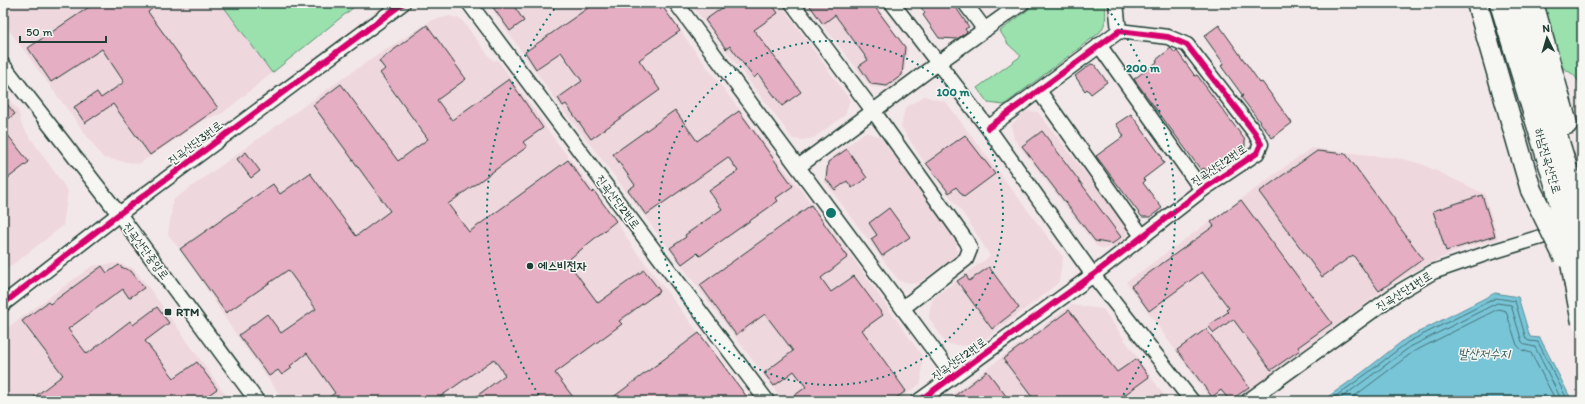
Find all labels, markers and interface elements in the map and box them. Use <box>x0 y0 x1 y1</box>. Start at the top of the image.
scale bar <box>20 18 106 44</box>
north arrow <box>1527 18 1567 58</box>
text: N <box>1542 22 1550 35</box>
text: 50 m <box>26 25 52 39</box>
text: 200 m <box>1126 61 1161 75</box>
text: 100 m <box>936 85 970 99</box>
street label: 진곡산단3번로 <box>165 118 225 168</box>
street label: 하남진곡산단로 <box>1532 127 1564 195</box>
street label: 진곡산단2번로 <box>1188 141 1250 189</box>
street label: 진곡산단2번로 <box>593 172 643 232</box>
centre of rings <box>824 206 838 220</box>
street label: 진곡산단중앙로 <box>120 220 172 282</box>
place label: 에스비전자 <box>537 259 587 273</box>
marker: 에스비전자 <box>525 261 535 271</box>
street label: 진곡산단1번로 <box>1373 268 1435 314</box>
place label: RTM <box>176 305 199 319</box>
marker: RTM <box>163 307 173 317</box>
street label: 진곡산단2번로 <box>929 334 989 384</box>
water label: 발산저수지 <box>1458 346 1512 361</box>

